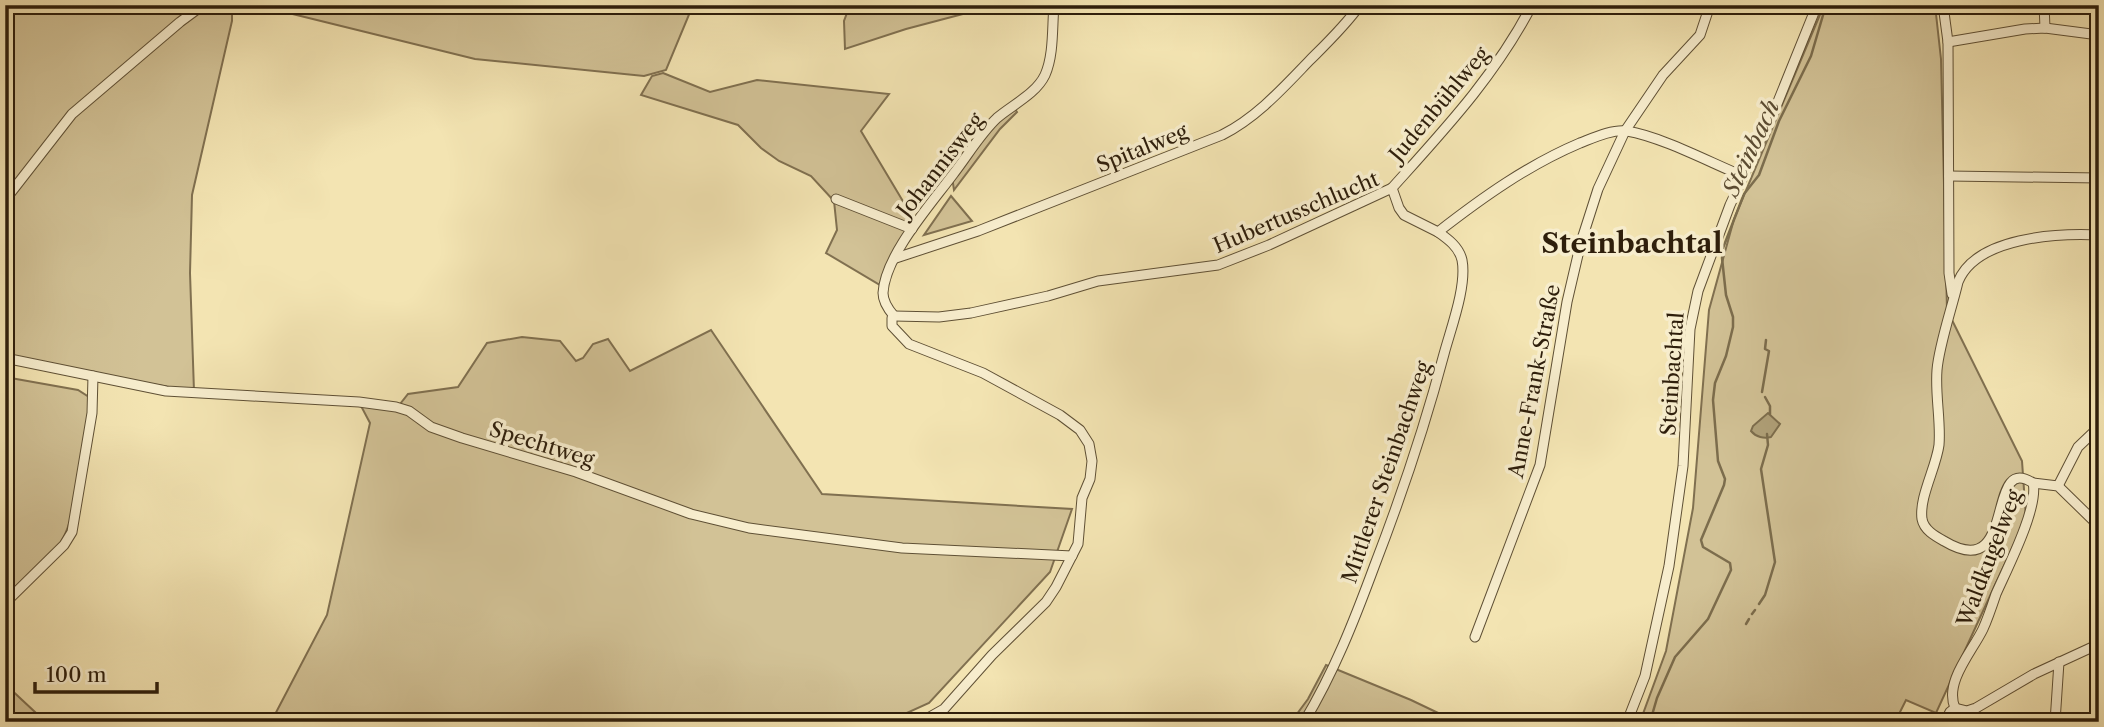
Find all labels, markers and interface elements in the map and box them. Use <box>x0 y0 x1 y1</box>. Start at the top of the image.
street label: Judenbühlweg <box>1382 41 1495 169</box>
water label: Steinbach <box>1716 95 1785 202</box>
street label: Johannisweg <box>890 107 989 225</box>
street label: Spitalweg <box>1093 118 1192 178</box>
street label: Hubertusschlucht <box>1209 166 1383 258</box>
district label: Steinbachtal <box>1541 226 1723 260</box>
street label: Anne-Frank-Straße <box>1503 282 1565 481</box>
street label: Steinbachtal <box>1655 311 1689 437</box>
street label: Mittlerer Steinbachweg <box>1336 357 1436 586</box>
street label: Spechtweg <box>486 416 598 472</box>
street label: Waldkugelweg <box>1951 485 2027 631</box>
scale bar <box>35 650 158 694</box>
text: 100 m <box>46 662 107 687</box>

